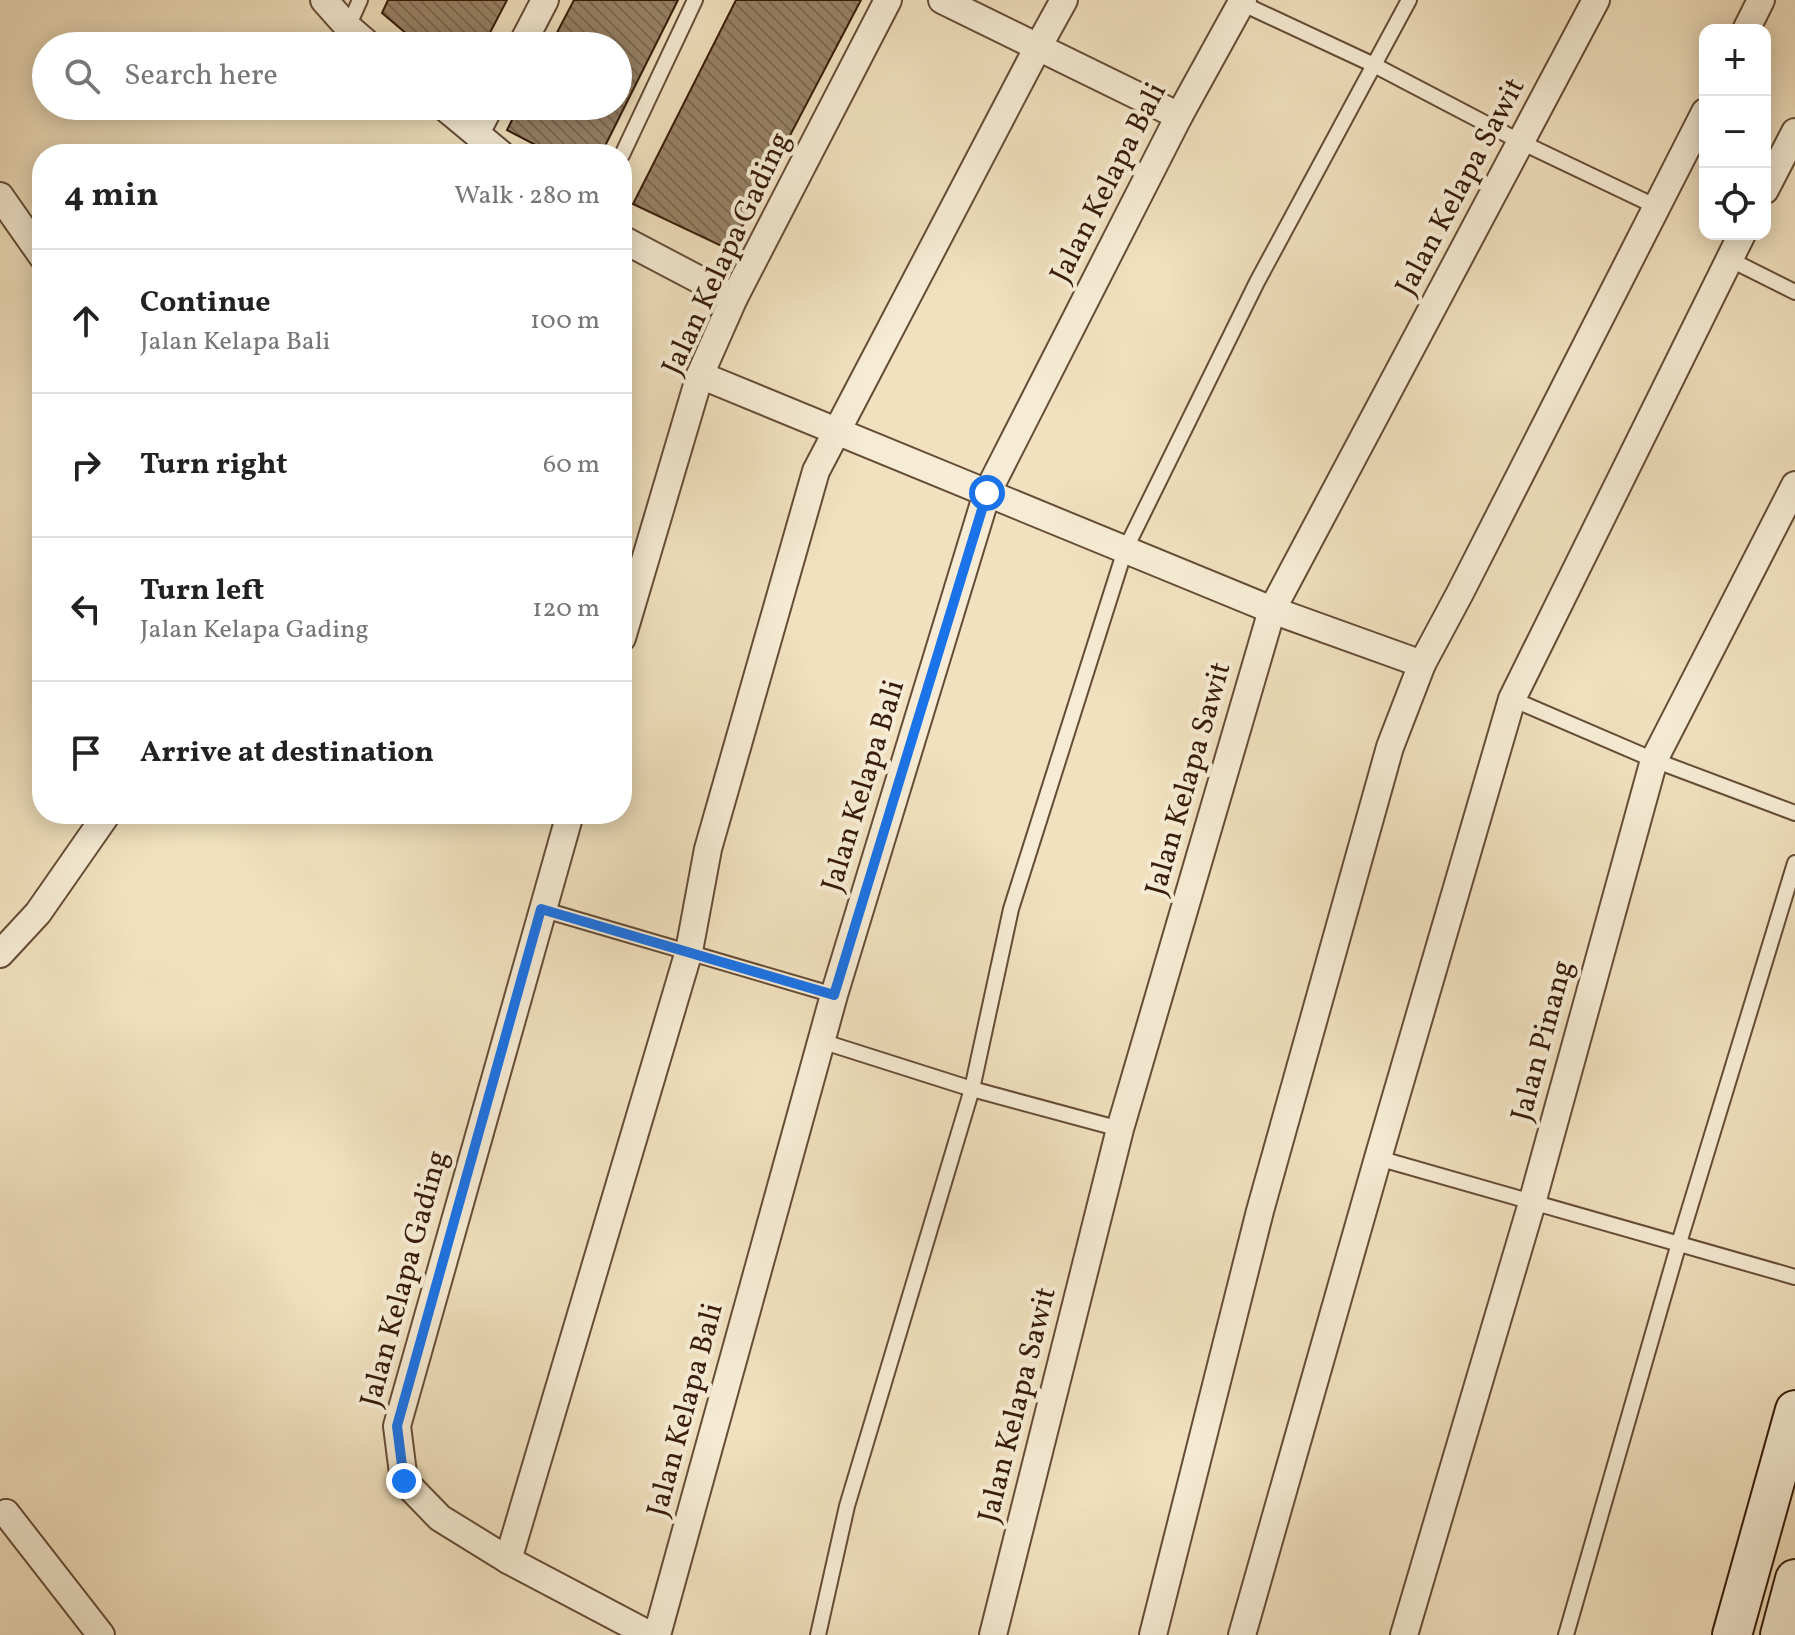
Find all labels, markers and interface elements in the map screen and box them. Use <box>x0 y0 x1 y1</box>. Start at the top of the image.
map controls <box>1699 24 1771 240</box>
button: + <box>1699 24 1771 96</box>
search box <box>32 32 632 120</box>
icon: search <box>60 54 104 98</box>
text: Search here <box>124 55 278 97</box>
street label: Jalan Kelapa Sawit <box>1386 71 1536 303</box>
street label: Jalan Kelapa Bali <box>1040 76 1178 290</box>
button: − <box>1699 96 1771 168</box>
street label: Jalan Kelapa Gading <box>652 125 802 383</box>
button: locate <box>1699 168 1771 240</box>
text: 4 min <box>64 173 159 220</box>
text: Walk · 280 m <box>454 178 600 214</box>
text: Continue <box>140 282 271 324</box>
icon: ahead <box>64 299 108 343</box>
text: 100 m <box>530 303 600 339</box>
text: Jalan Kelapa Bali <box>140 324 330 360</box>
icon: right <box>64 443 108 487</box>
text: Turn right <box>140 444 288 486</box>
text: 60 m <box>543 447 600 483</box>
route start <box>969 475 1005 511</box>
text: Turn left <box>140 570 264 612</box>
icon: left <box>64 587 108 631</box>
text: 120 m <box>532 591 600 627</box>
text: Jalan Kelapa Gading <box>140 612 369 648</box>
street label: Jalan Kelapa Sawit <box>1136 657 1242 901</box>
street label: Jalan Kelapa Bali <box>812 675 916 897</box>
icon: arrive <box>64 731 108 775</box>
text: Arrive at destination <box>140 732 434 774</box>
street label: Jalan Pinang <box>1501 956 1585 1126</box>
street label: Jalan Kelapa Gading <box>351 1146 459 1412</box>
street label: Jalan Kelapa Sawit <box>968 1283 1068 1527</box>
street label: Jalan Kelapa Bali <box>637 1298 735 1522</box>
route end <box>386 1463 422 1499</box>

